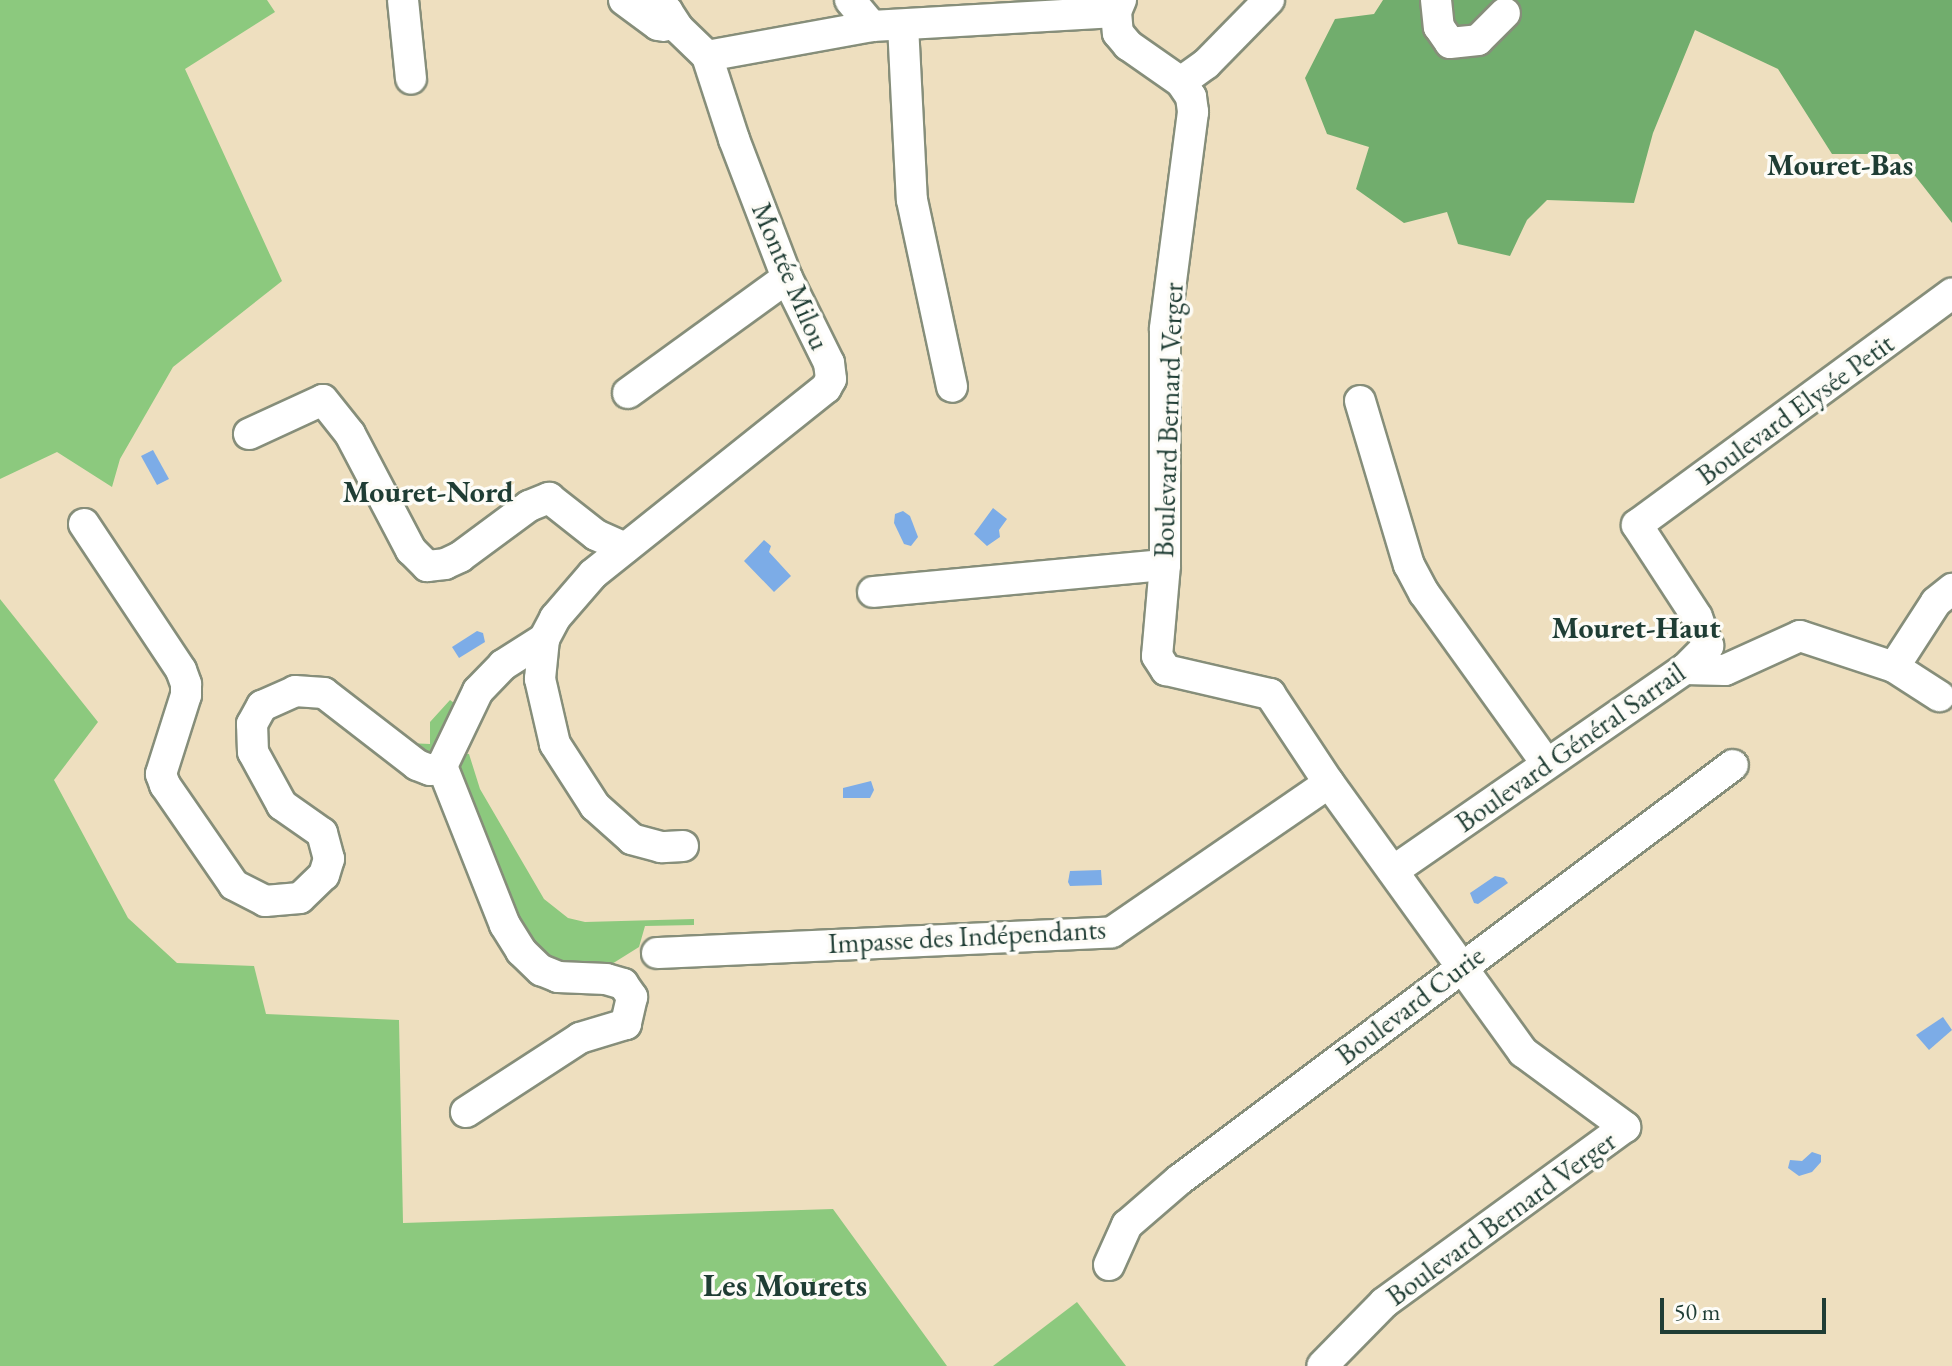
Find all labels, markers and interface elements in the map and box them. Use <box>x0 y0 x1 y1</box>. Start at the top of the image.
district label: Mouret-Bas <box>1767 147 1913 183</box>
street label: Montée Milou <box>745 197 837 355</box>
street label: Boulevard Bernard Verger <box>1146 282 1190 558</box>
street label: Boulevard Elysée Petit <box>1690 326 1900 492</box>
district label: Mouret-Nord <box>342 474 514 510</box>
district label: Mouret-Haut <box>1552 610 1720 646</box>
street label: Boulevard Général Sarrail <box>1449 655 1691 839</box>
street label: Impasse des Indépendants <box>827 912 1107 960</box>
street label: Boulevard Curie <box>1329 938 1491 1072</box>
street label: Boulevard Bernard Verger <box>1380 1123 1622 1313</box>
district label: Les Mourets <box>703 1266 867 1304</box>
scale bar <box>1664 1282 1830 1332</box>
text: 50 m <box>1674 1296 1721 1327</box>

